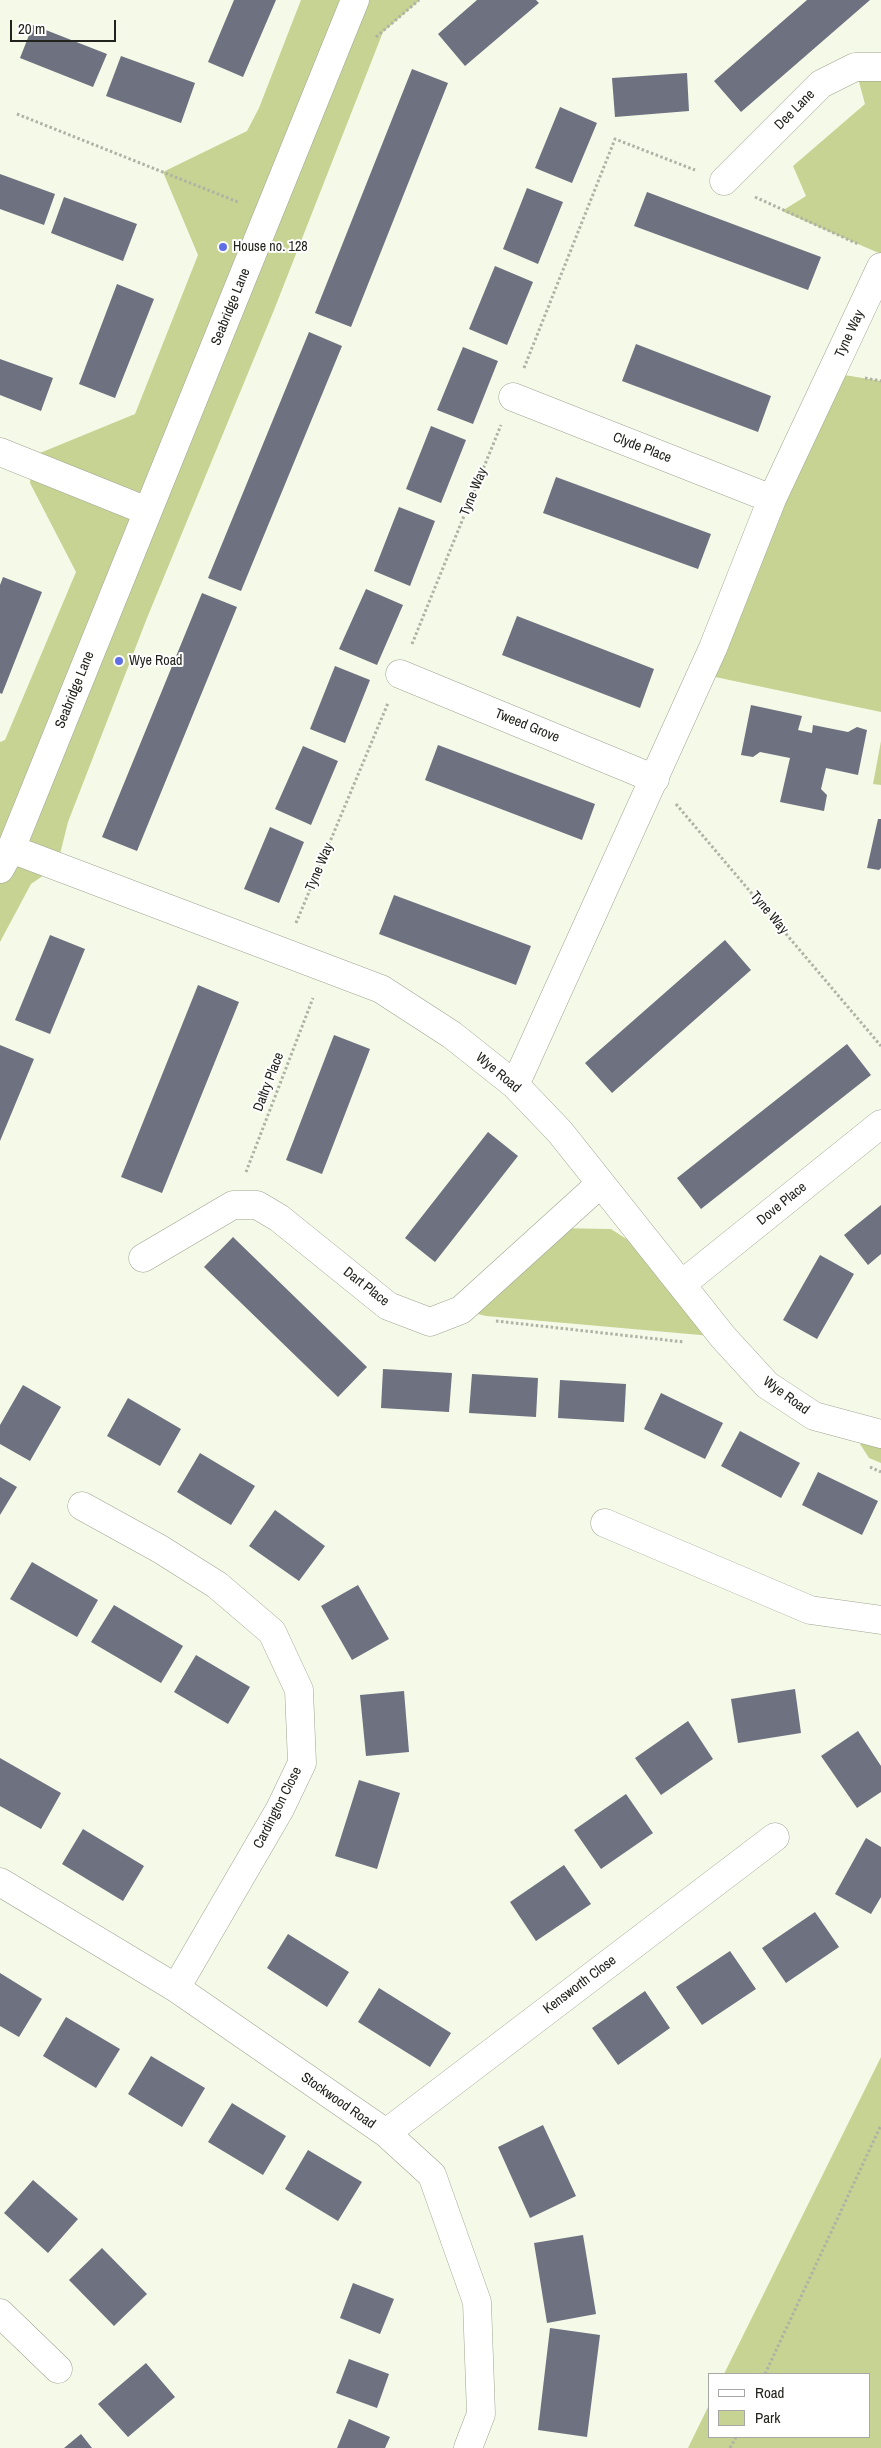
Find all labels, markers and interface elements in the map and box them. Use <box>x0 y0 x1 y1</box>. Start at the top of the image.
scale bar <box>12 10 119 42</box>
text: 20 m <box>18 18 45 39</box>
street label: Dee Lane <box>771 86 819 134</box>
place label: House no. 128 <box>233 239 308 255</box>
marker: House no. 128 <box>217 241 229 253</box>
street label: Seabridge Lane <box>208 266 254 348</box>
street label: Tyne Way <box>832 308 868 360</box>
street label: Clyde Place <box>610 429 674 467</box>
street label: Tyne Way <box>457 465 491 519</box>
street label: Seabridge Lane <box>52 649 98 731</box>
place label: Wye Road <box>129 653 182 669</box>
marker: Wye Road <box>113 655 125 667</box>
street label: Tweed Grove <box>492 705 562 747</box>
street label: Tyne Way <box>302 840 338 894</box>
street label: Tyne Way <box>746 888 792 938</box>
street label: Wye Road <box>472 1049 524 1097</box>
street label: Daltry Place <box>250 1050 288 1114</box>
street label: Dove Place <box>754 1179 810 1229</box>
street label: Dart Place <box>340 1264 392 1310</box>
street label: Wye Road <box>759 1373 813 1419</box>
street label: Cardington Close <box>250 1764 306 1852</box>
street label: Kensworth Close <box>540 1952 620 2018</box>
street label: Stockwood Road <box>298 2069 378 2133</box>
legend <box>708 2373 871 2438</box>
text: Road <box>755 2382 784 2403</box>
text: Park <box>755 2407 780 2428</box>

